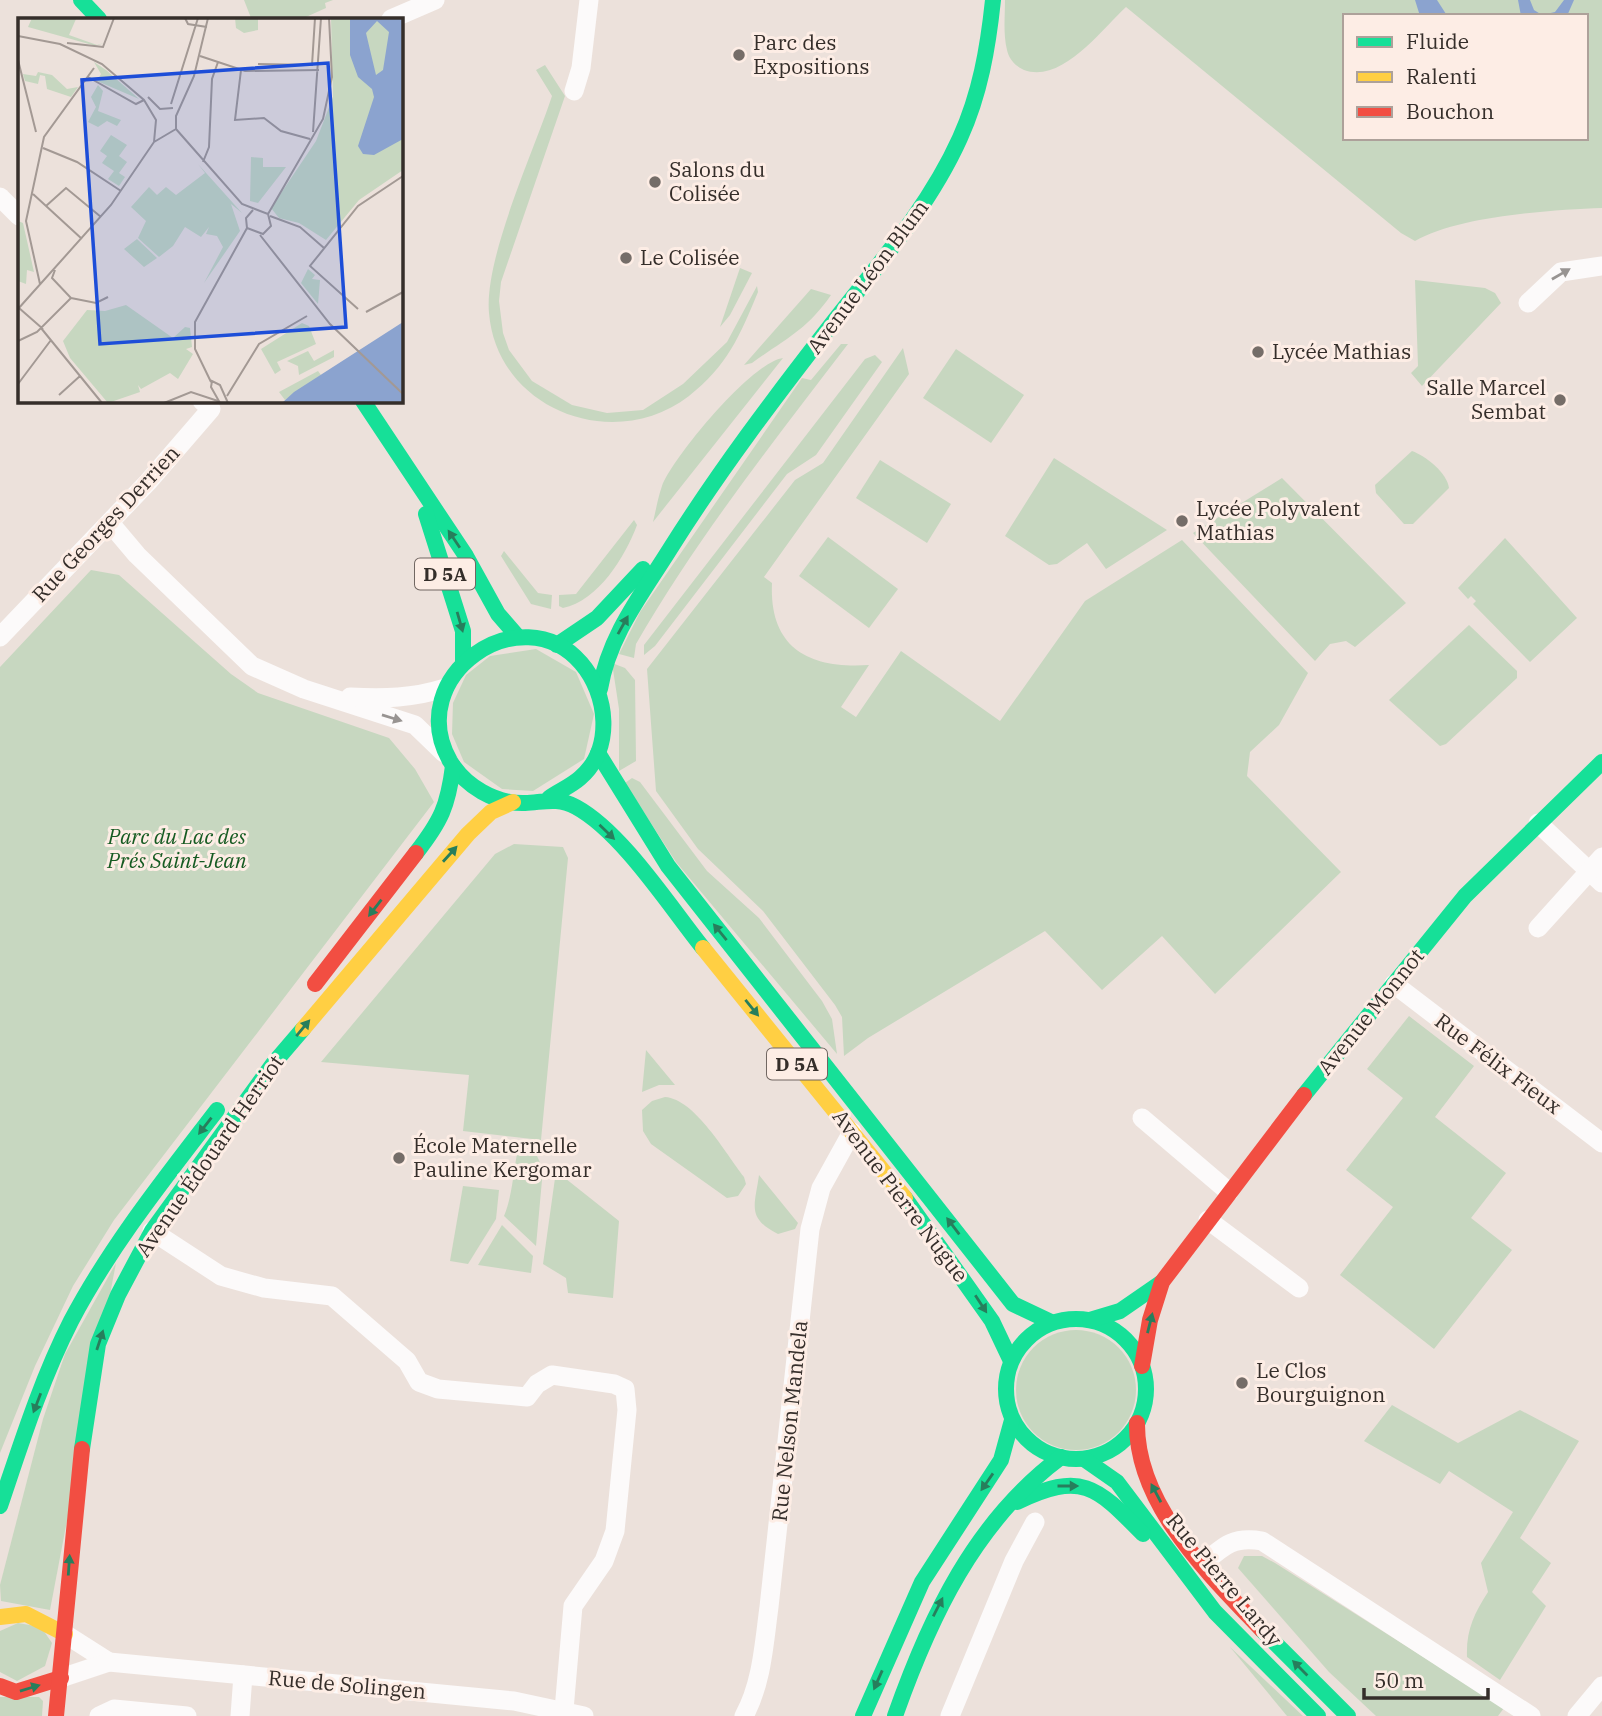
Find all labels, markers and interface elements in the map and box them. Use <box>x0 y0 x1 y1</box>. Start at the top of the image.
legend <box>1343 14 1588 140</box>
inset map <box>18 18 402 402</box>
text: Fluide <box>1406 27 1469 55</box>
place label: Parc des Expositions <box>753 28 870 80</box>
marker: Parc des Expositions <box>731 47 747 63</box>
text: Ralenti <box>1406 62 1477 90</box>
text: Bouchon <box>1406 97 1494 125</box>
place label: Salons du Colisée <box>669 155 765 207</box>
marker: Salons du Colisée <box>647 174 663 190</box>
street label: Avenue Léon Blum <box>800 194 934 359</box>
place label: Le Colisée <box>640 243 740 271</box>
marker: Le Colisée <box>618 250 634 266</box>
one-way arrow <box>1551 268 1570 280</box>
place label: Lycée Mathias <box>1272 337 1411 365</box>
marker: Lycée Mathias <box>1250 344 1266 360</box>
place label: Salle Marcel Sembat <box>1426 373 1546 425</box>
marker: Salle Marcel Sembat <box>1552 392 1568 408</box>
street label: Rue Georges Derrien <box>25 439 185 608</box>
place label: Lycée Polyvalent Mathias <box>1196 494 1360 546</box>
marker: Lycée Polyvalent Mathias <box>1174 513 1190 529</box>
one-way arrow <box>447 530 461 548</box>
road number: D 5A <box>415 558 475 590</box>
one-way arrow <box>455 612 465 633</box>
one-way arrow <box>617 616 629 635</box>
one-way arrow <box>382 714 403 724</box>
park label: Parc du Lac des Prés Saint-Jean <box>106 822 247 874</box>
one-way arrow <box>598 824 615 840</box>
one-way arrow <box>442 846 457 863</box>
one-way arrow <box>367 898 382 916</box>
one-way arrow <box>713 923 728 941</box>
street label: Avenue Monnot <box>1311 942 1430 1080</box>
one-way arrow <box>744 998 759 1016</box>
street label: Rue Félix Fieux <box>1430 1006 1568 1120</box>
one-way arrow <box>295 1020 310 1037</box>
road number: D 5A <box>767 1048 827 1080</box>
street label: Avenue Édouard Herriot <box>129 1049 290 1262</box>
street label: Avenue Pierre Nugue <box>827 1103 975 1287</box>
one-way arrow <box>198 1117 213 1135</box>
place label: École Maternelle Pauline Kergomar <box>413 1131 592 1183</box>
marker: École Maternelle Pauline Kergomar <box>391 1150 407 1166</box>
one-way arrow <box>945 1217 960 1235</box>
one-way arrow <box>974 1294 987 1314</box>
one-way arrow <box>1145 1312 1156 1334</box>
street label: Rue Nelson Mandela <box>765 1319 814 1523</box>
one-way arrow <box>95 1330 106 1351</box>
place label: Le Clos Bourguignon <box>1256 1356 1385 1408</box>
marker: Le Clos Bourguignon <box>1234 1375 1250 1391</box>
one-way arrow <box>31 1392 42 1413</box>
one-way arrow <box>981 1472 994 1491</box>
one-way arrow <box>1057 1480 1079 1492</box>
one-way arrow <box>1150 1483 1161 1503</box>
street label: Rue Pierre Lardy <box>1161 1507 1289 1653</box>
one-way arrow <box>64 1554 75 1576</box>
one-way arrow <box>933 1597 944 1617</box>
scale bar <box>1364 1656 1488 1700</box>
one-way arrow <box>1292 1660 1309 1676</box>
street label: Rue de Solingen <box>267 1663 427 1705</box>
text: 50 m <box>1374 1666 1424 1694</box>
one-way arrow <box>872 1670 883 1691</box>
one-way arrow <box>20 1683 41 1693</box>

